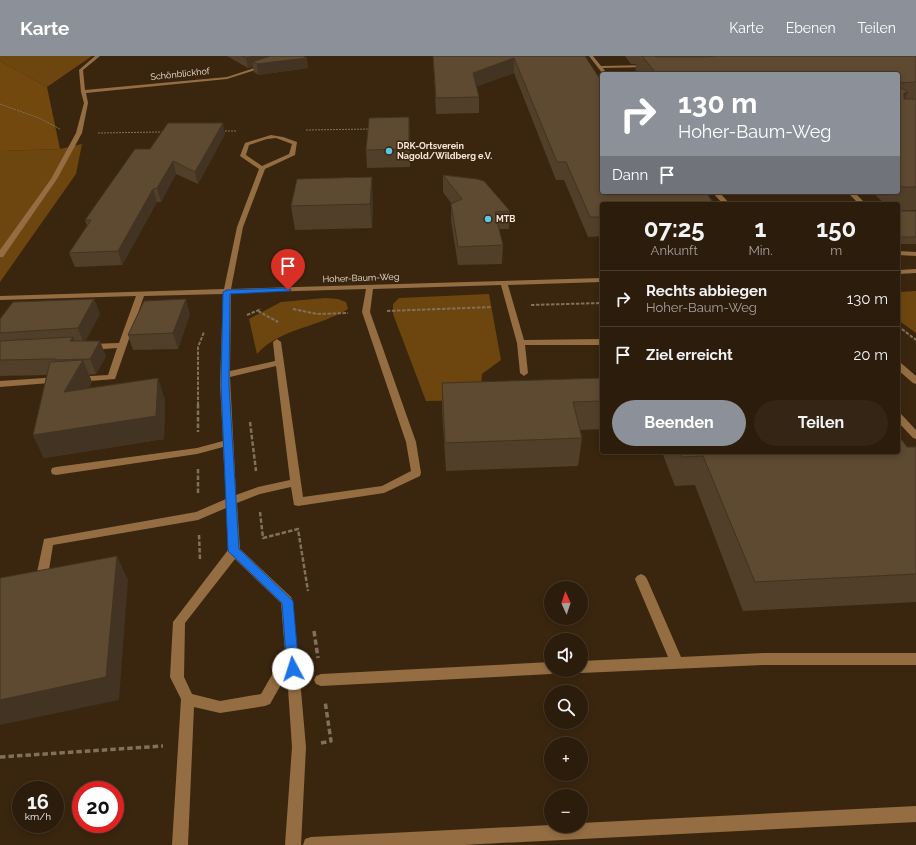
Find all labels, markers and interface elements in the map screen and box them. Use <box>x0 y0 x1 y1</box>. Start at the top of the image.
text: Karte <box>20 17 69 39</box>
text: Karte <box>729 20 764 36</box>
text: Ebenen <box>786 20 836 36</box>
text: Teilen <box>858 20 896 36</box>
street label: Schönblickhof <box>150 66 211 82</box>
text: 130 m <box>678 87 757 120</box>
icon: right <box>612 88 664 140</box>
text: Hoher-Baum-Weg <box>678 121 831 142</box>
place label: DRK-Ortsverein Nagold/Wildberg e.V. <box>397 141 492 161</box>
marker: DRK-Ortsverein Nagold/Wildberg e.V. <box>384 146 394 156</box>
icon: arrive <box>656 164 678 186</box>
text: Dann <box>612 166 648 184</box>
marker: MTB <box>483 214 493 224</box>
place label: MTB <box>496 214 515 224</box>
text: 07:25 <box>644 214 705 243</box>
text: 1 <box>755 214 766 243</box>
text: 150 <box>816 214 856 243</box>
text: Ankunft <box>651 243 698 258</box>
text: Min. <box>748 243 773 258</box>
text: m <box>830 243 842 258</box>
pin <box>271 249 305 290</box>
icon: arrive <box>277 255 299 277</box>
street label: Hoher-Baum-Weg <box>322 272 400 284</box>
text: Rechts abbiegen <box>646 282 767 300</box>
icon: right <box>612 288 634 310</box>
text: 130 m <box>847 290 888 308</box>
text: Hoher-Baum-Weg <box>646 300 757 315</box>
icon: arrive <box>612 344 634 366</box>
text: Ziel erreicht <box>646 346 733 364</box>
text: 20 m <box>853 346 888 364</box>
button: Beenden <box>612 400 746 446</box>
button: Teilen <box>754 400 888 446</box>
north arrow <box>544 581 588 625</box>
map controls <box>544 581 588 833</box>
button: sound <box>544 633 588 677</box>
position arrow <box>272 648 314 690</box>
button: search <box>544 685 588 729</box>
button: + <box>544 737 588 781</box>
speed limit sign: 20 <box>72 781 124 833</box>
button: − <box>544 789 588 833</box>
text: 16 <box>27 790 49 814</box>
text: km/h <box>25 811 51 822</box>

